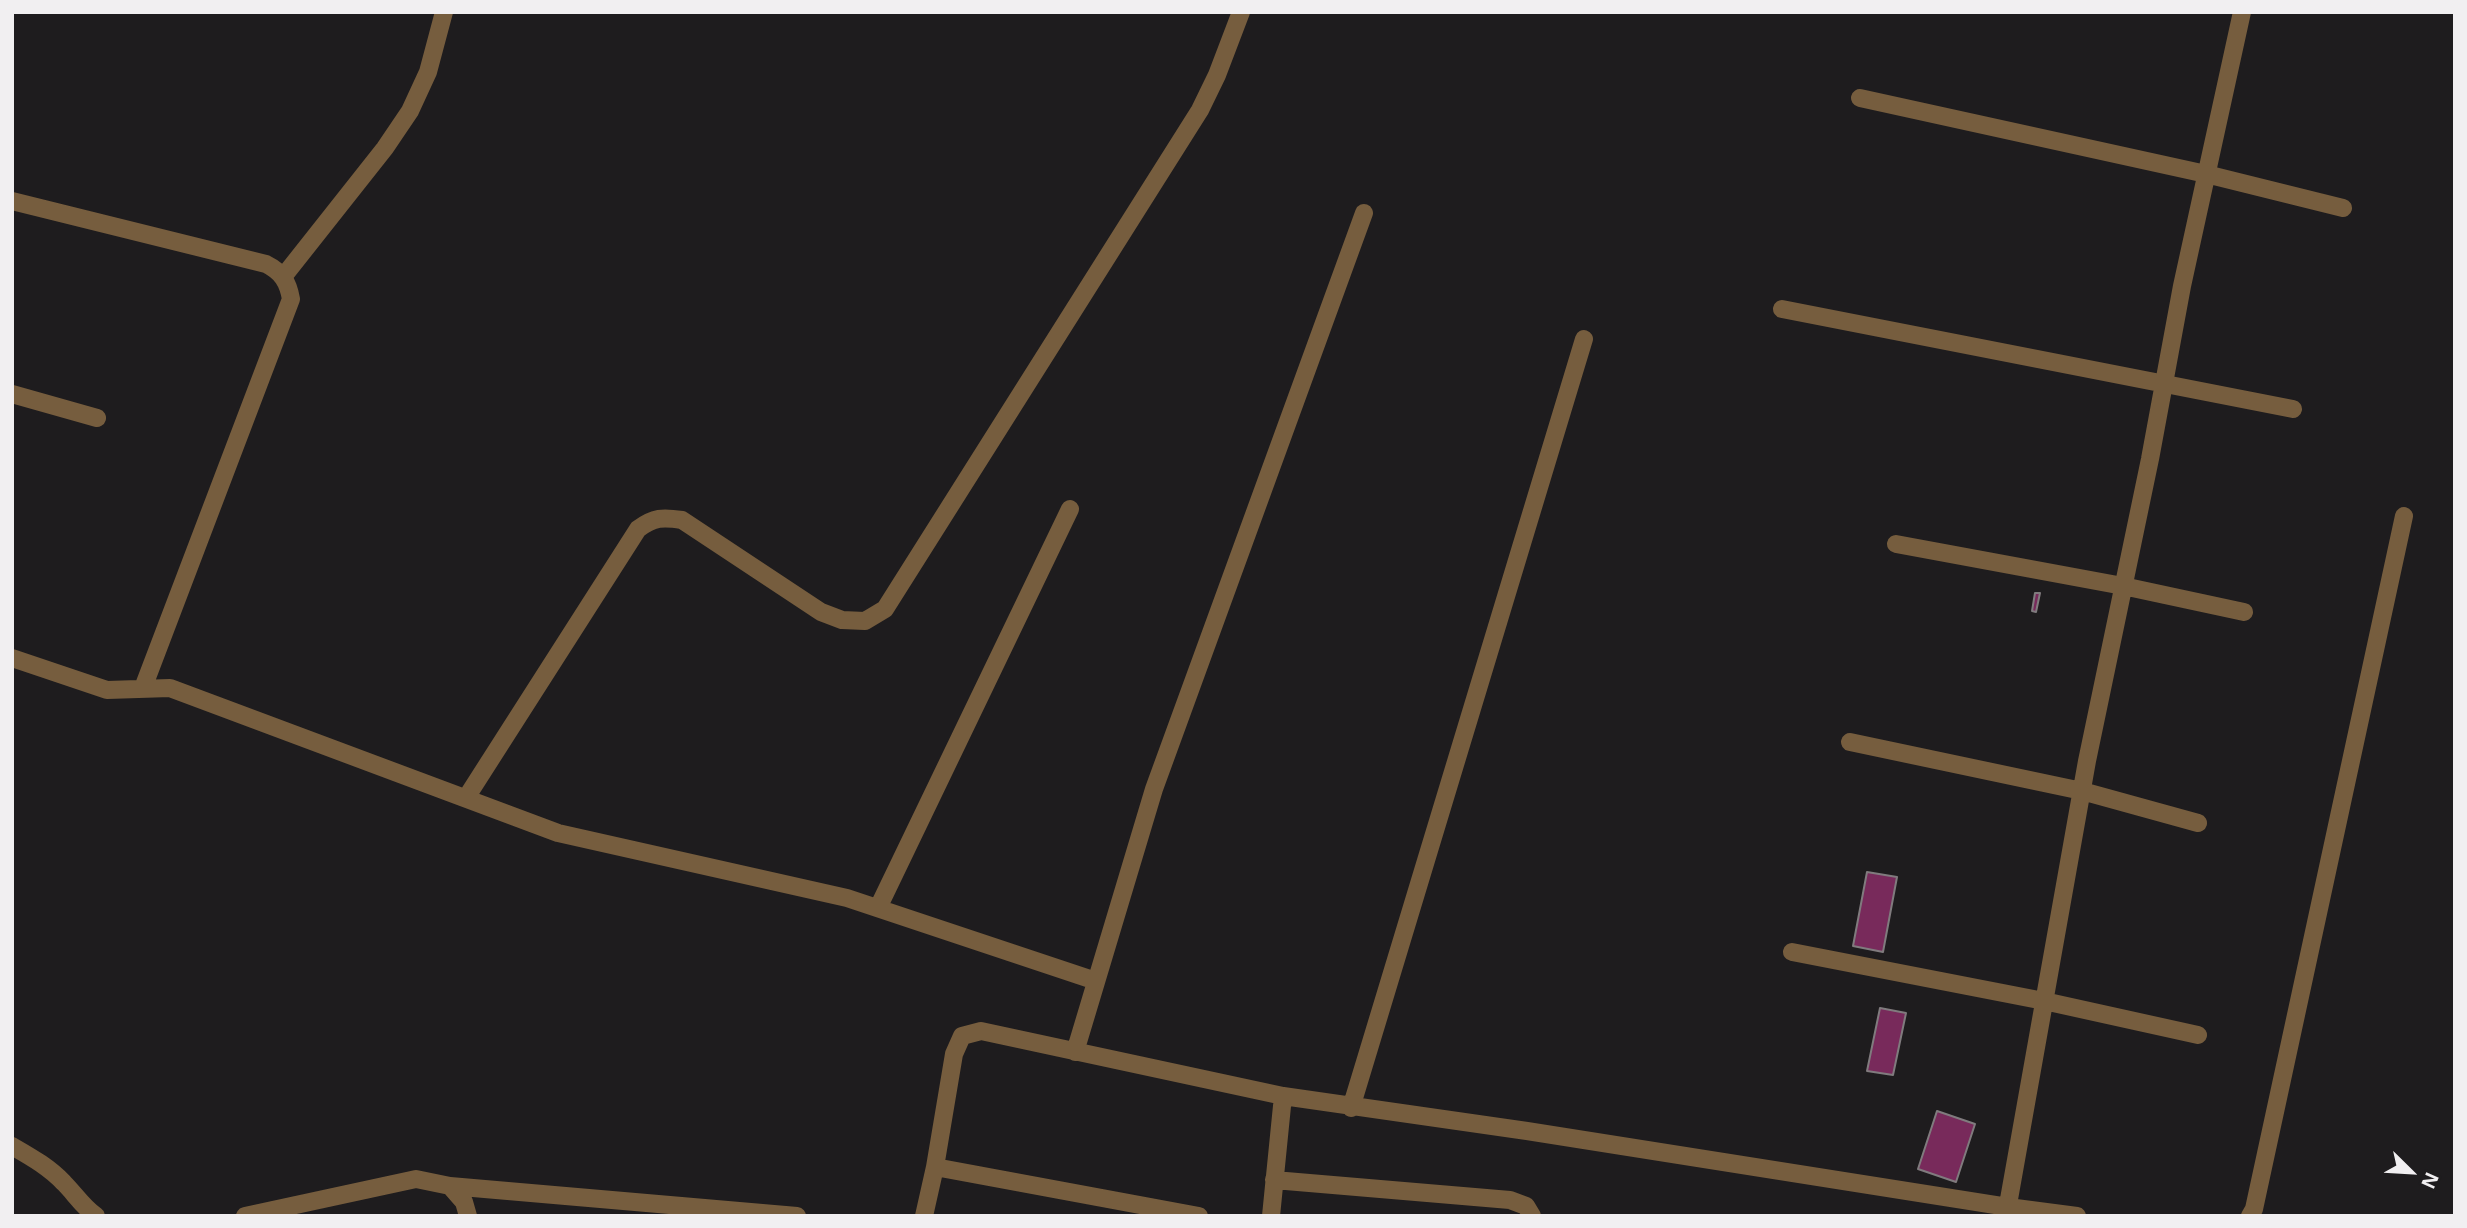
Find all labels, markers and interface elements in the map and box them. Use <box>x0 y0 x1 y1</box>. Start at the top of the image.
north arrow <box>2376 1137 2446 1207</box>
text: N <box>2415 1168 2445 1193</box>

